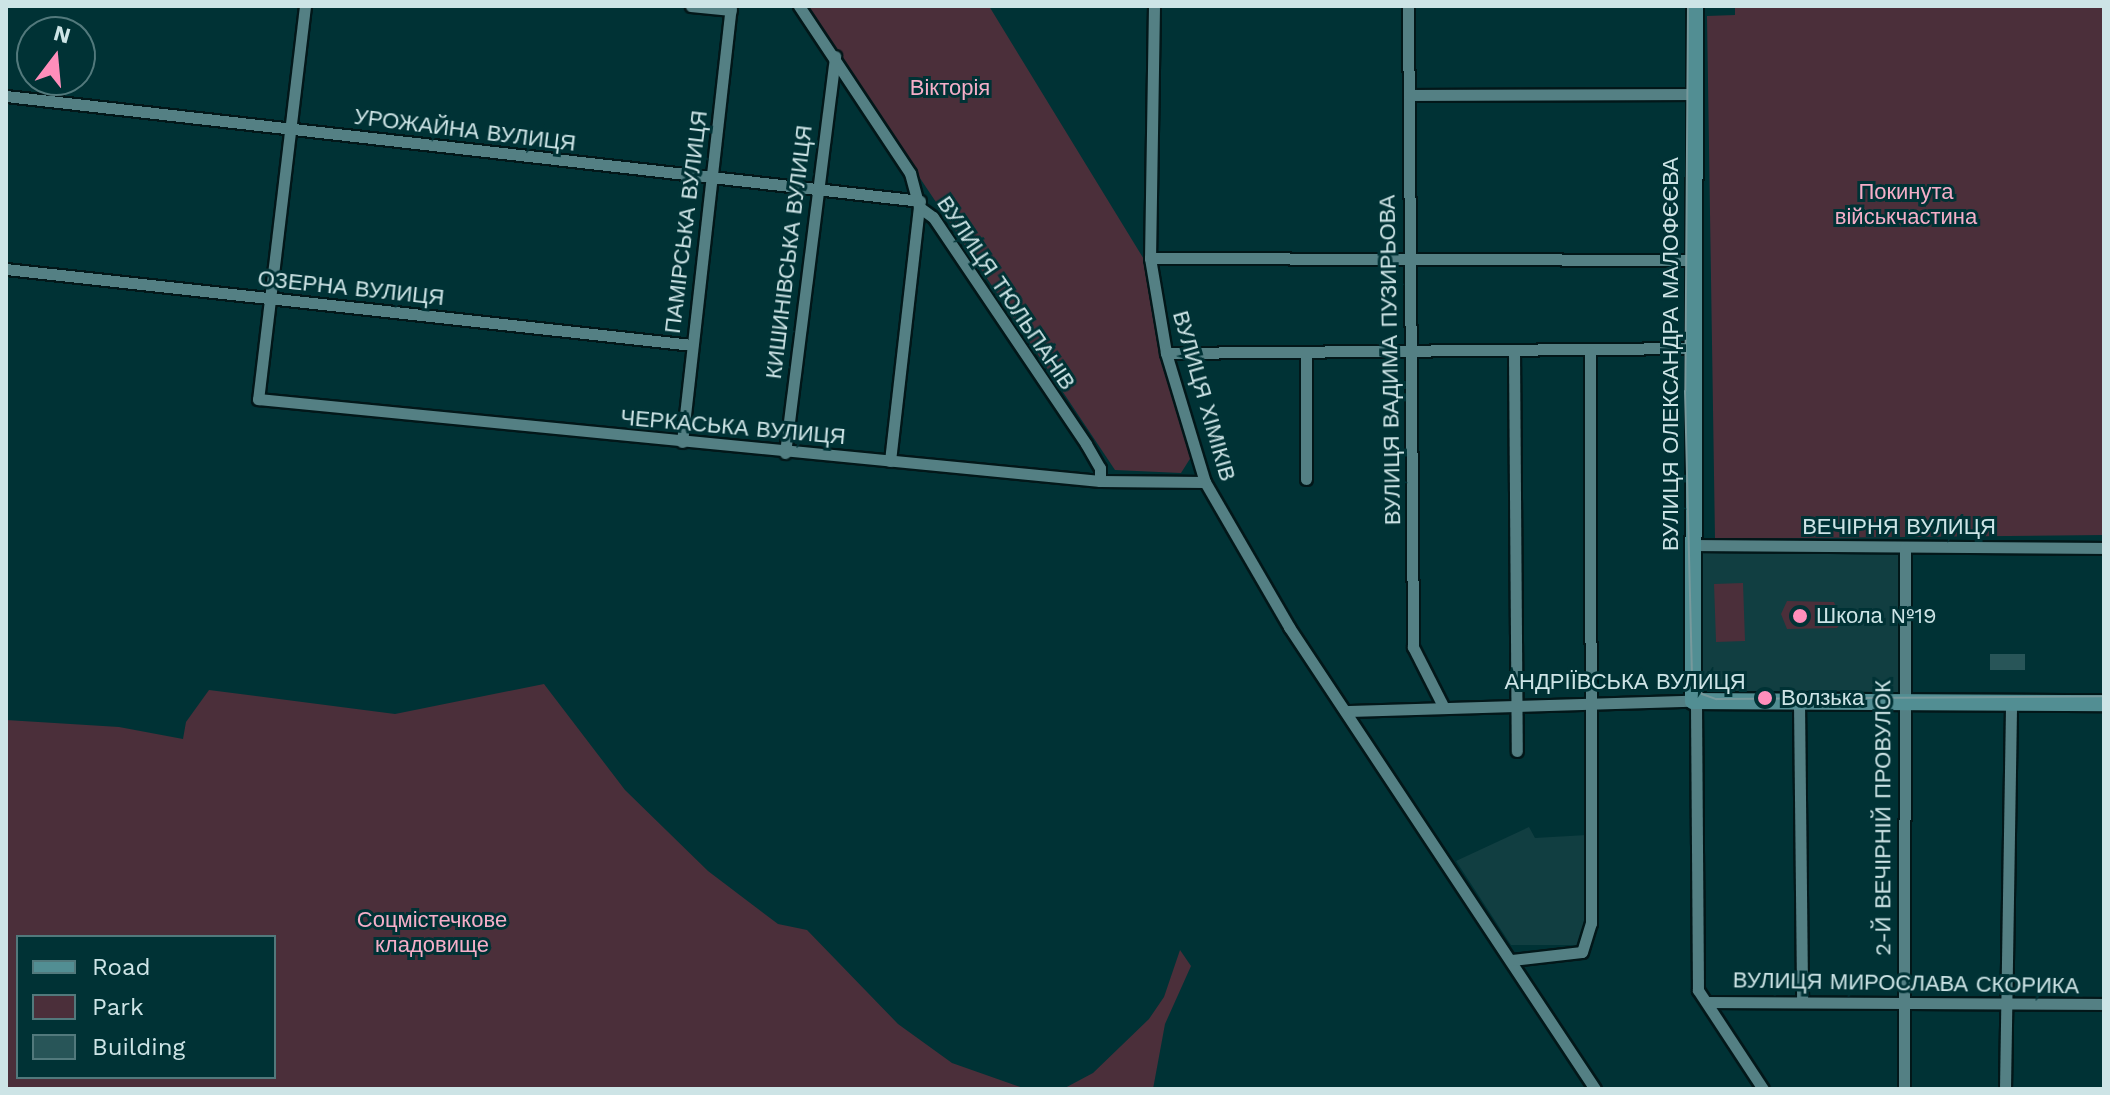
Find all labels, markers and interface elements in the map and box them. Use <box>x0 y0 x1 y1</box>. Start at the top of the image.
north arrow <box>16 16 96 96</box>
text: N <box>51 20 73 49</box>
park label: Вікторія <box>910 75 990 101</box>
street label: УРОЖАЙНА ВУЛИЦЯ <box>353 103 577 157</box>
street label: ПАМІРСЬКА ВУЛИЦЯ <box>659 109 713 335</box>
street label: КИШИНІВСЬКА ВУЛИЦЯ <box>760 124 818 380</box>
street label: ВУЛИЦЯ ОЛЕКСАНДРА МАЛОФЄЄВА <box>1658 157 1684 551</box>
park label: Покинута військчастина <box>1835 178 1977 230</box>
street label: ВУЛИЦЯ ТЮЛЬПАНІВ <box>931 191 1081 395</box>
street label: ВУЛИЦЯ ВАДИМА ПУЗИРЬОВА <box>1374 195 1406 525</box>
street label: ОЗЕРНА ВУЛИЦЯ <box>256 265 446 311</box>
street label: ВУЛИЦЯ ХІМІКІВ <box>1167 308 1241 484</box>
street label: ЧЕРКАСЬКА ВУЛИЦЯ <box>619 404 847 450</box>
street label: ВЕЧІРНЯ ВУЛИЦЯ <box>1802 514 1996 540</box>
place label: Школа №19 <box>1816 603 1937 629</box>
marker: Школа №19 <box>1791 607 1809 625</box>
street label: АНДРІЇВСЬКА ВУЛИЦЯ <box>1504 669 1746 695</box>
street label: 2-Й ВЕЧІРНІЙ ПРОВУЛОК <box>1870 680 1896 956</box>
place label: Волзька <box>1781 685 1864 711</box>
marker: Волзька <box>1756 689 1774 707</box>
park label: Соцмістечкове кладовище <box>357 906 507 958</box>
legend <box>16 935 276 1079</box>
text: Road <box>92 953 151 981</box>
street label: ВУЛИЦЯ МИРОСЛАВА СКОРИКА <box>1733 967 2079 999</box>
text: Park <box>92 993 144 1021</box>
text: Building <box>92 1033 185 1061</box>

